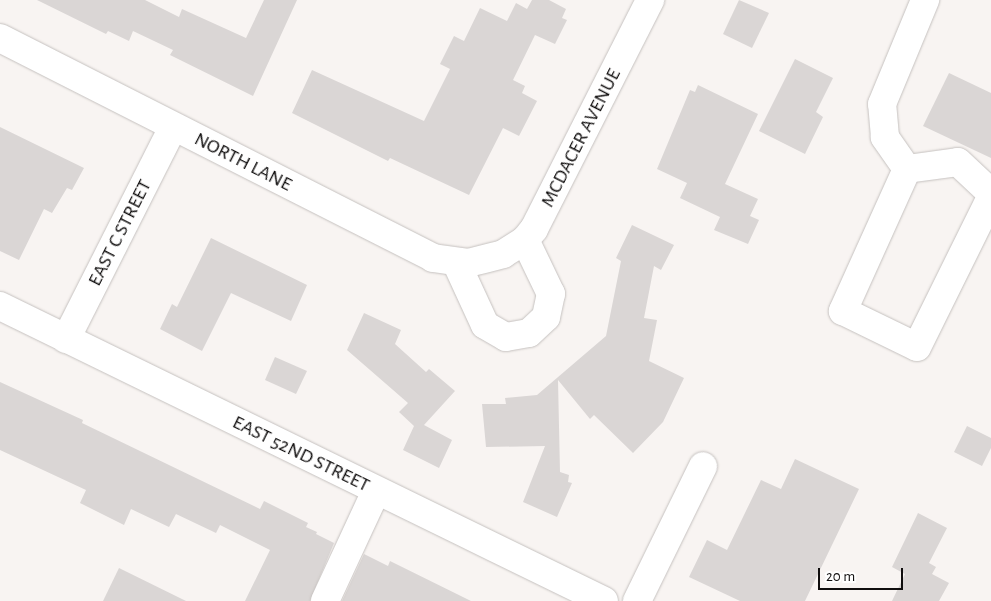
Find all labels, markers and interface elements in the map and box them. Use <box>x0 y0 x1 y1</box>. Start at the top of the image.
street label: MCDACER AVENUE <box>536 65 626 211</box>
street label: NORTH LANE <box>190 127 296 197</box>
street label: EAST C STREET <box>83 176 157 290</box>
street label: EAST 52ND STREET <box>228 410 374 498</box>
scale bar <box>821 558 906 590</box>
text: 20 m <box>826 569 855 584</box>

